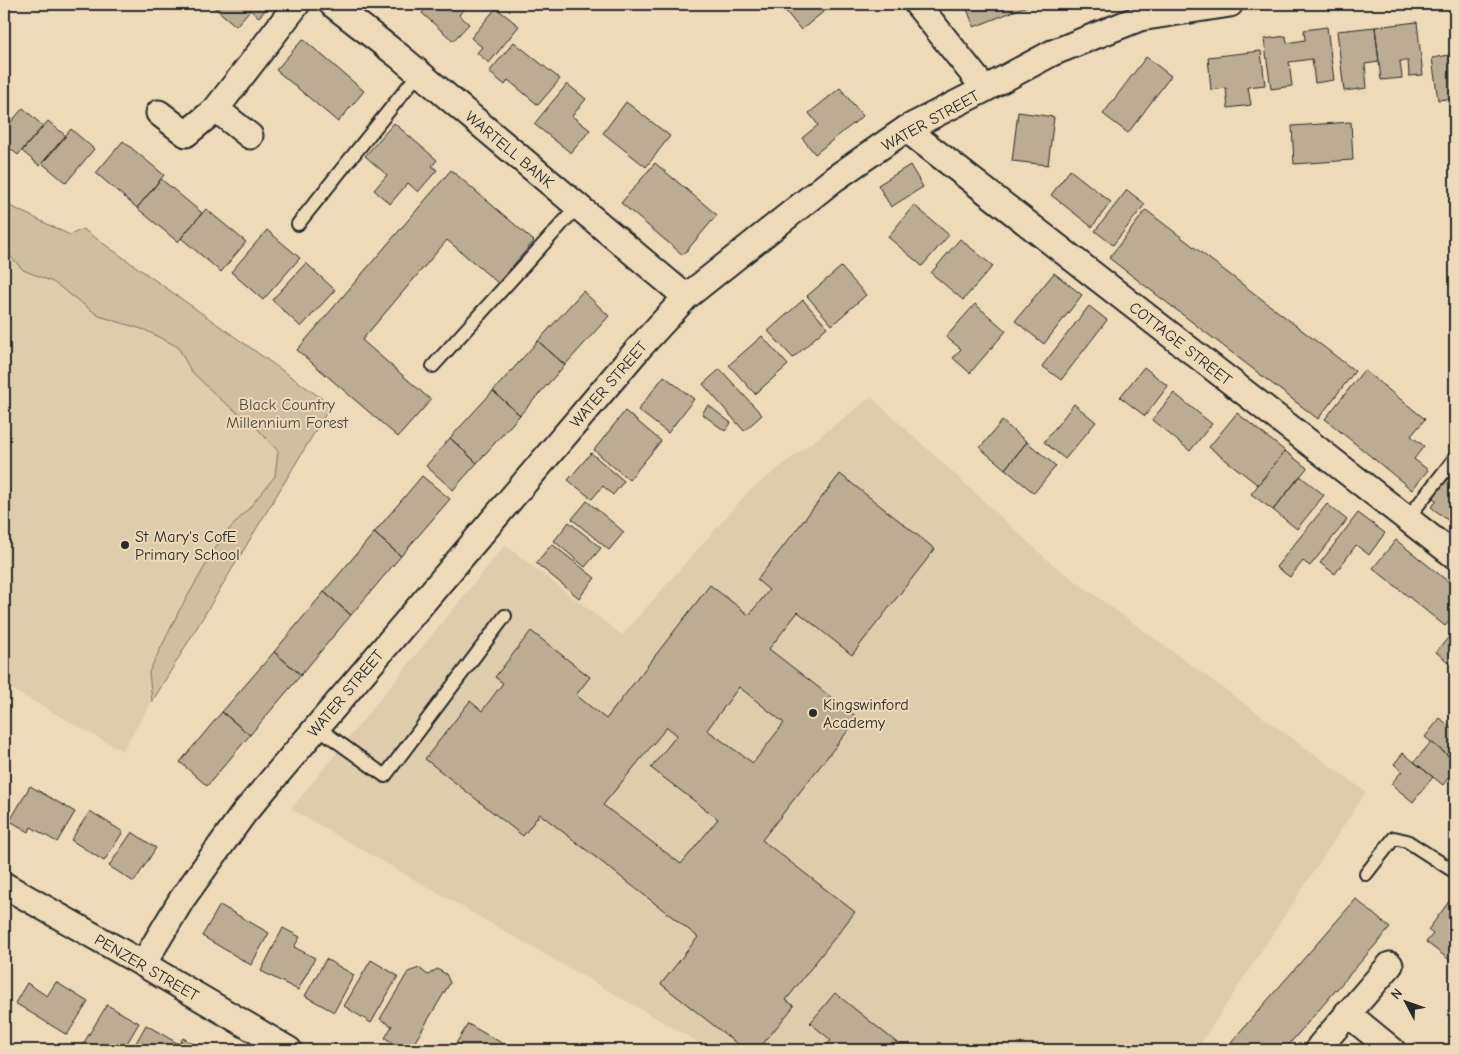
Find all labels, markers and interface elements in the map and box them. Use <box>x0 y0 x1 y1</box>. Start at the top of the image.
street label: WATER STREET <box>879 86 983 155</box>
street label: WARTELL BANK <box>461 108 557 192</box>
street label: COTTAGE STREET <box>1126 298 1236 390</box>
street label: WATER STREET <box>566 337 652 431</box>
park label: Black Country Millennium Forest <box>226 396 349 432</box>
place label: St Mary's CofE Primary School <box>135 528 240 564</box>
marker: St Mary's CofE Primary School <box>119 539 131 551</box>
street label: WATER STREET <box>304 646 388 741</box>
place label: Kingswinford Academy <box>823 696 909 732</box>
marker: Kingswinford Academy <box>807 707 819 719</box>
street label: PENZER STREET <box>91 931 202 1005</box>
north arrow <box>1382 976 1432 1026</box>
text: N <box>1387 985 1406 1003</box>

